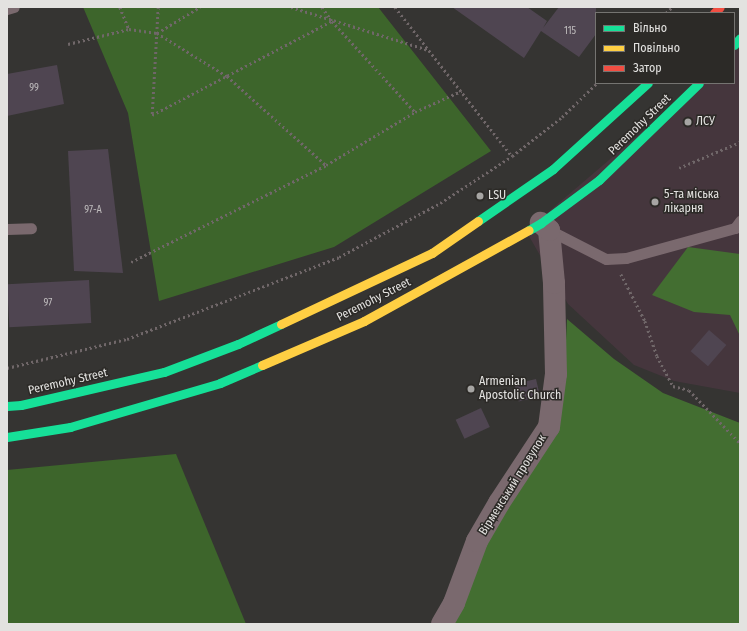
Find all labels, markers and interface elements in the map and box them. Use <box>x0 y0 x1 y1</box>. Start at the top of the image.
legend <box>595 12 735 84</box>
text: Вільно <box>633 21 667 35</box>
house number: 115 <box>564 26 576 38</box>
text: Повільно <box>633 41 680 55</box>
text: Затор <box>633 61 662 75</box>
house number: 99 <box>29 83 39 95</box>
street label: Peremohy Street <box>606 92 674 158</box>
place label: ЛСУ <box>696 115 715 129</box>
marker: ЛСУ <box>683 117 693 127</box>
place label: 5-та міська лікарня <box>664 188 719 216</box>
place label: LSU <box>488 189 506 203</box>
marker: LSU <box>475 191 485 201</box>
marker: 5-та міська лікарня <box>649 196 661 208</box>
house number: 97-А <box>84 205 102 217</box>
street label: Peremohy Street <box>335 275 413 325</box>
house number: 97 <box>44 298 52 310</box>
street label: Peremohy Street <box>27 366 109 398</box>
place label: Armenian Apostolic Church <box>479 375 561 403</box>
marker: Armenian Apostolic Church <box>466 384 476 394</box>
street label: Вірменський провулок <box>476 432 550 538</box>

